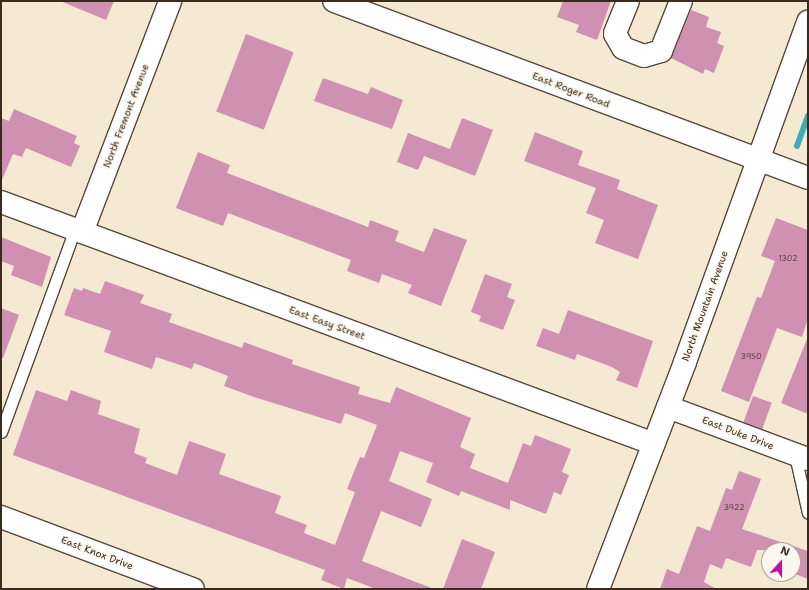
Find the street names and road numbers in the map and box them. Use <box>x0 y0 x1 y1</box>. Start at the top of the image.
street label: North Fremont Avenue <box>101 62 151 170</box>
street label: East Roger Road <box>530 70 612 110</box>
street label: North Mountain Avenue <box>679 249 731 363</box>
street label: East Easy Street <box>287 304 367 342</box>
street label: East Duke Drive <box>700 414 776 452</box>
street label: East Knox Drive <box>59 534 135 572</box>

